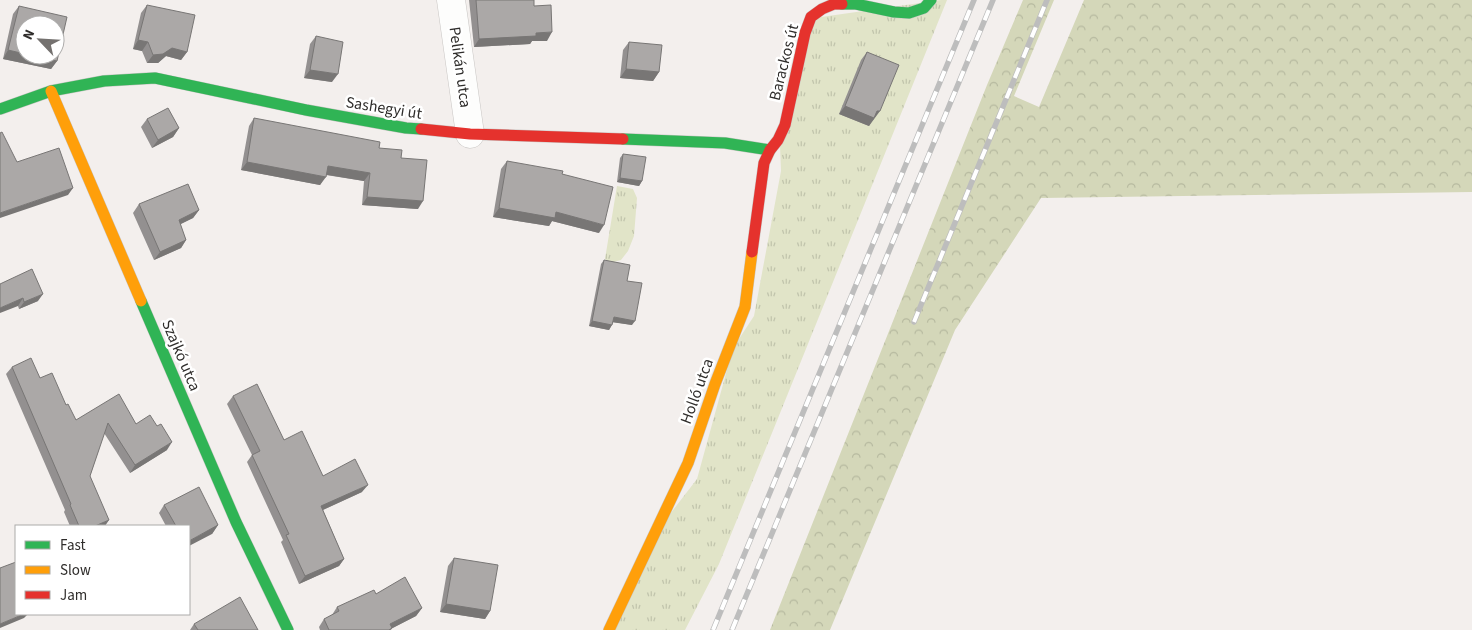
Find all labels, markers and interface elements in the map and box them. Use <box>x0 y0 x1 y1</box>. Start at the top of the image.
north arrow <box>15 15 65 65</box>
street label: Barackos út <box>764 21 804 103</box>
street label: Pelikán utca <box>443 25 477 109</box>
text: N <box>18 26 40 43</box>
street label: Sashegyi út <box>344 91 424 125</box>
street label: Szajkó utca <box>156 316 206 394</box>
street label: Holló utca <box>675 356 719 427</box>
legend <box>15 525 190 615</box>
text: Fast <box>60 535 86 556</box>
text: Slow <box>60 560 91 581</box>
text: Jam <box>60 585 87 606</box>

